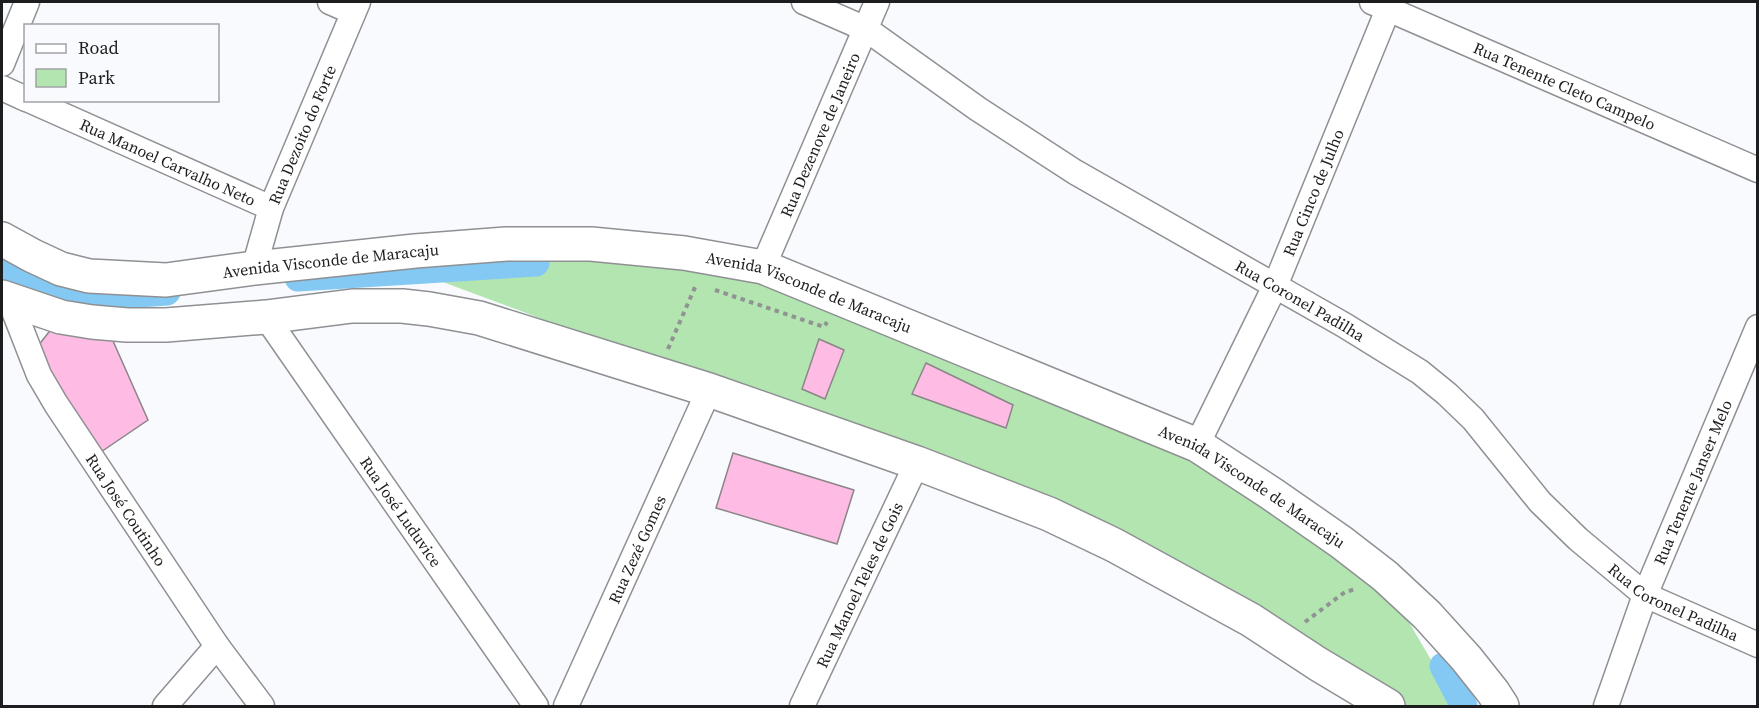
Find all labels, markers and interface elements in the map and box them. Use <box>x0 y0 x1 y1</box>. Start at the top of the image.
legend <box>24 24 219 102</box>
text: Road <box>78 35 119 60</box>
street label: Rua Tenente Cleto Campelo <box>1470 36 1659 135</box>
street label: Rua Dezenove de Janeiro <box>775 49 865 221</box>
street label: Rua Dezoito do Forte <box>263 62 341 208</box>
text: Park <box>78 65 115 90</box>
street label: Rua Manoel Carvalho Neto <box>76 113 259 211</box>
street label: Rua Cinco de Julho <box>1277 126 1349 259</box>
street label: Avenida Visconde de Maracaju <box>221 238 440 283</box>
street label: Avenida Visconde de Maracaju <box>704 246 915 338</box>
street label: Rua Coronel Padilha <box>1231 254 1370 347</box>
street label: Rua Tenente Janser Melo <box>1648 396 1737 568</box>
street label: Avenida Visconde de Maracaju <box>1155 419 1350 553</box>
street label: Rua José Coutinho <box>81 449 172 570</box>
street label: Rua José Luduvice <box>355 452 447 571</box>
street label: Rua Zezé Gomes <box>603 491 671 607</box>
street label: Rua Manoel Teles de Gois <box>811 498 908 671</box>
street label: Rua Coronel Padilha <box>1604 558 1743 646</box>

